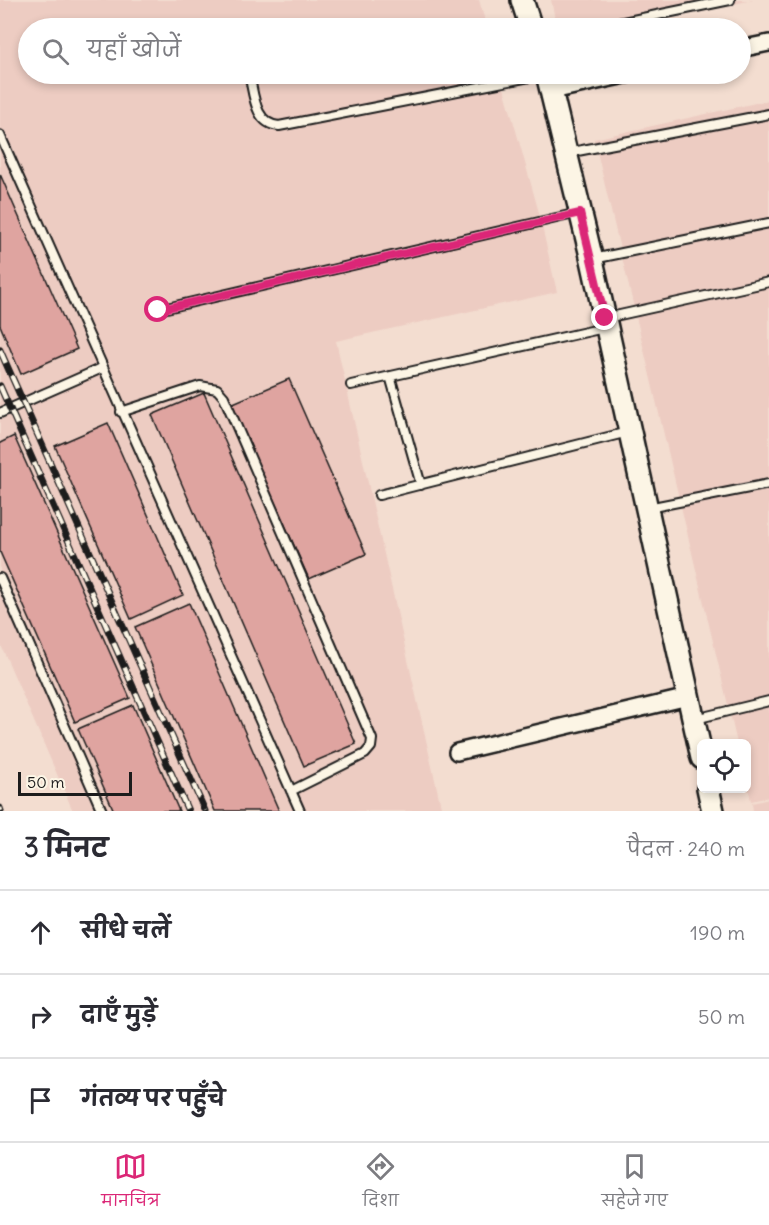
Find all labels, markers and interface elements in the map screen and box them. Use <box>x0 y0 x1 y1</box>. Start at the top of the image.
search box <box>18 18 751 84</box>
icon: search <box>39 35 72 68</box>
text: यहाँ खोजें <box>87 35 181 63</box>
route start <box>144 296 170 322</box>
route end <box>591 304 617 330</box>
map controls <box>697 739 751 793</box>
button: locate <box>697 739 751 793</box>
scale bar <box>18 769 132 796</box>
text: 50 m <box>27 772 65 792</box>
text: 3 मिनट <box>24 831 108 864</box>
text: पैदल · 240 m <box>627 836 745 861</box>
icon: ahead <box>24 916 57 949</box>
text: सीधे चलें <box>81 916 171 944</box>
text: 190 m <box>690 920 745 945</box>
icon: right <box>24 1000 57 1033</box>
text: दाएँ मुड़ें <box>81 1000 157 1028</box>
text: 50 m <box>698 1004 745 1029</box>
icon: arrive <box>24 1084 57 1117</box>
text: गंतव्य पर पहुँचे <box>81 1084 225 1112</box>
tab: मानचित्र <box>101 1150 160 1218</box>
tab: दिशा <box>363 1150 399 1218</box>
tab: सहेजे गए <box>602 1150 668 1218</box>

